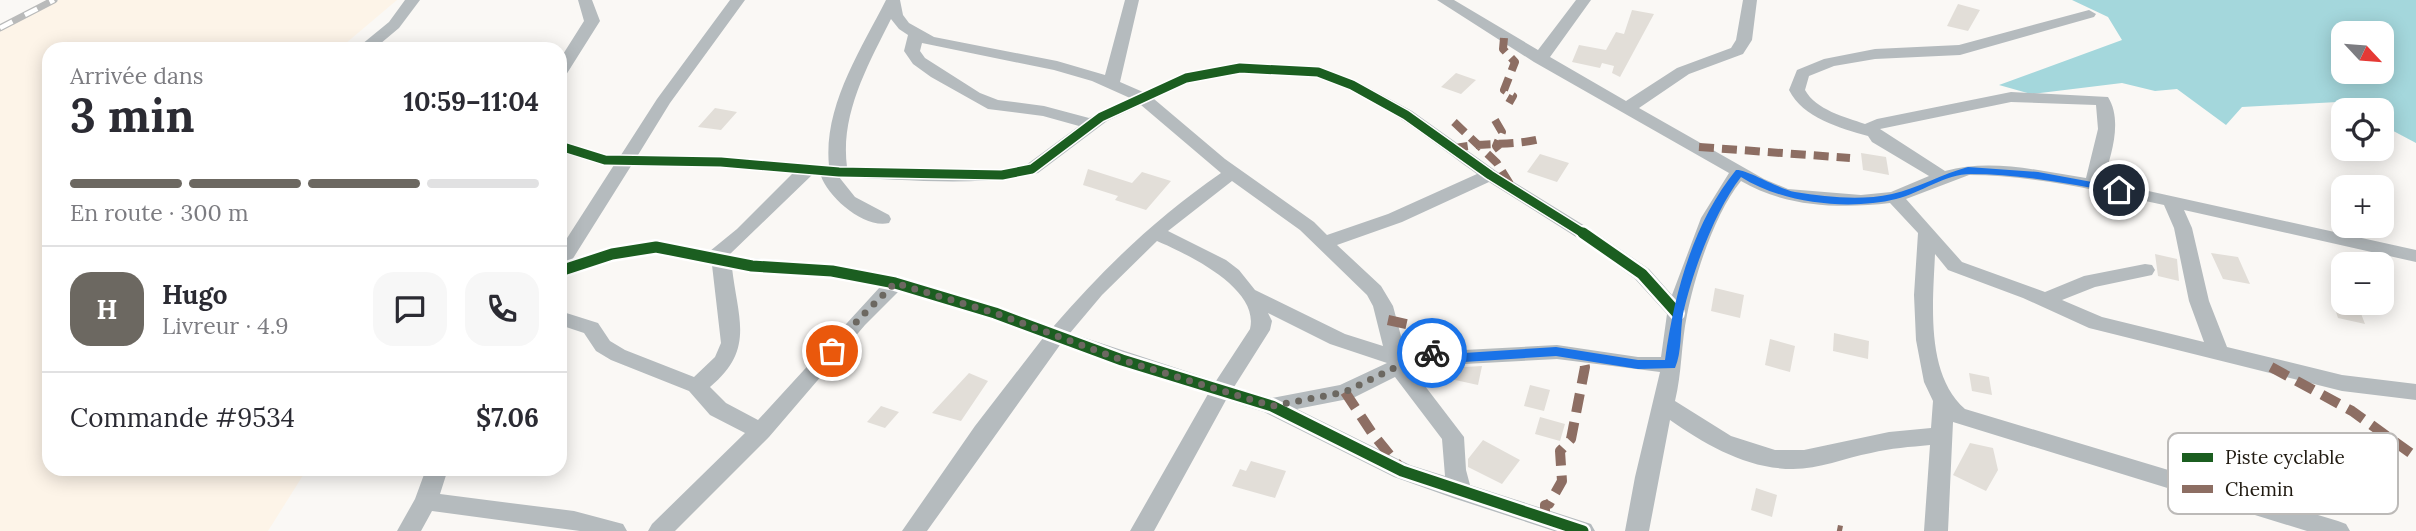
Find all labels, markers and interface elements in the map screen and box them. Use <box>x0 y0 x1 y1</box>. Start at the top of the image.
north arrow <box>2331 21 2394 84</box>
map controls <box>2331 21 2394 315</box>
text: Arrivée dans <box>70 61 203 90</box>
text: 10:59–11:04 <box>403 85 539 118</box>
text: 3 min <box>70 86 195 145</box>
button: locate <box>2331 98 2394 161</box>
pin <box>2089 160 2149 220</box>
icon: home <box>2100 171 2138 209</box>
button: + <box>2331 175 2394 238</box>
text: En route · 300 m <box>70 198 249 227</box>
button: − <box>2331 252 2394 315</box>
button: chat <box>373 272 447 346</box>
button: phone <box>465 272 539 346</box>
text: Hugo <box>162 278 227 311</box>
text: H <box>97 293 117 326</box>
text: Livreur · 4.9 <box>162 311 289 340</box>
courier <box>1397 318 1467 388</box>
pin <box>802 321 862 381</box>
icon: bag <box>813 332 851 370</box>
icon: bike <box>1413 334 1451 372</box>
text: Commande #9534 <box>70 401 295 434</box>
text: $7.06 <box>476 401 539 434</box>
legend <box>2168 433 2398 514</box>
text: Piste cyclable <box>2225 445 2345 469</box>
text: Chemin <box>2225 477 2294 501</box>

